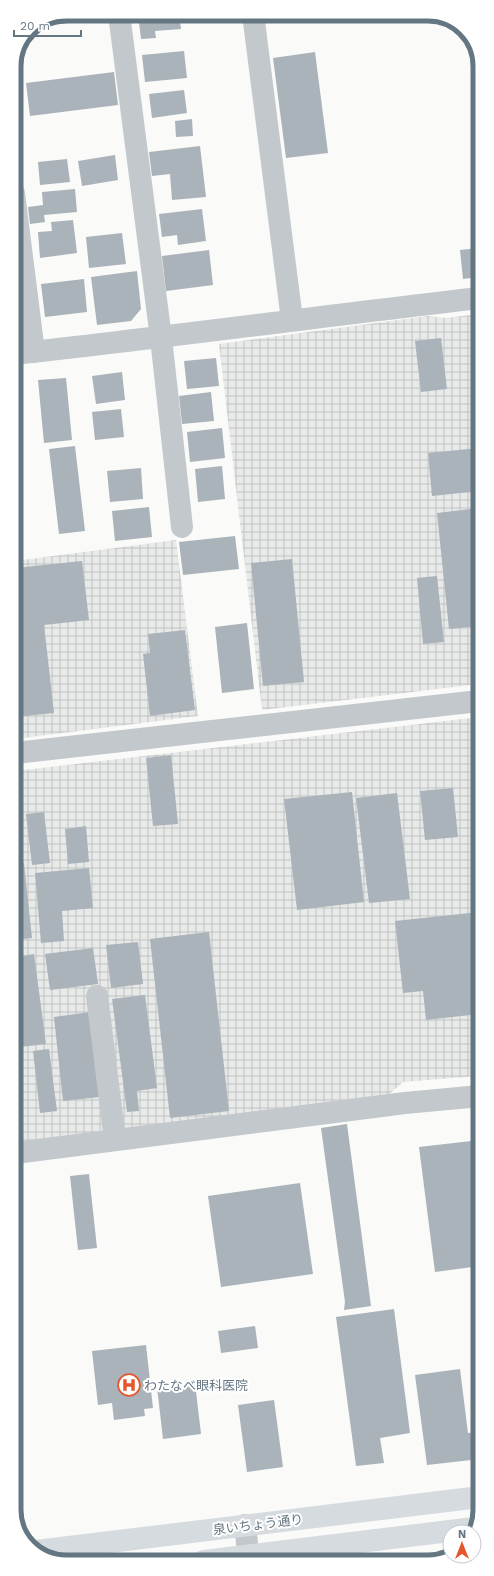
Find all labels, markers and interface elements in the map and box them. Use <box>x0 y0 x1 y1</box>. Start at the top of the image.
scale bar <box>14 12 81 38</box>
text: 20 m <box>20 19 50 33</box>
hospital icon: わたなべ眼科医院 <box>116 1372 142 1398</box>
place label: わたなべ眼科医院 <box>144 1378 248 1393</box>
street label: 泉いちょう通り <box>212 1512 304 1537</box>
north arrow <box>442 1524 482 1564</box>
text: N <box>458 1528 466 1541</box>

